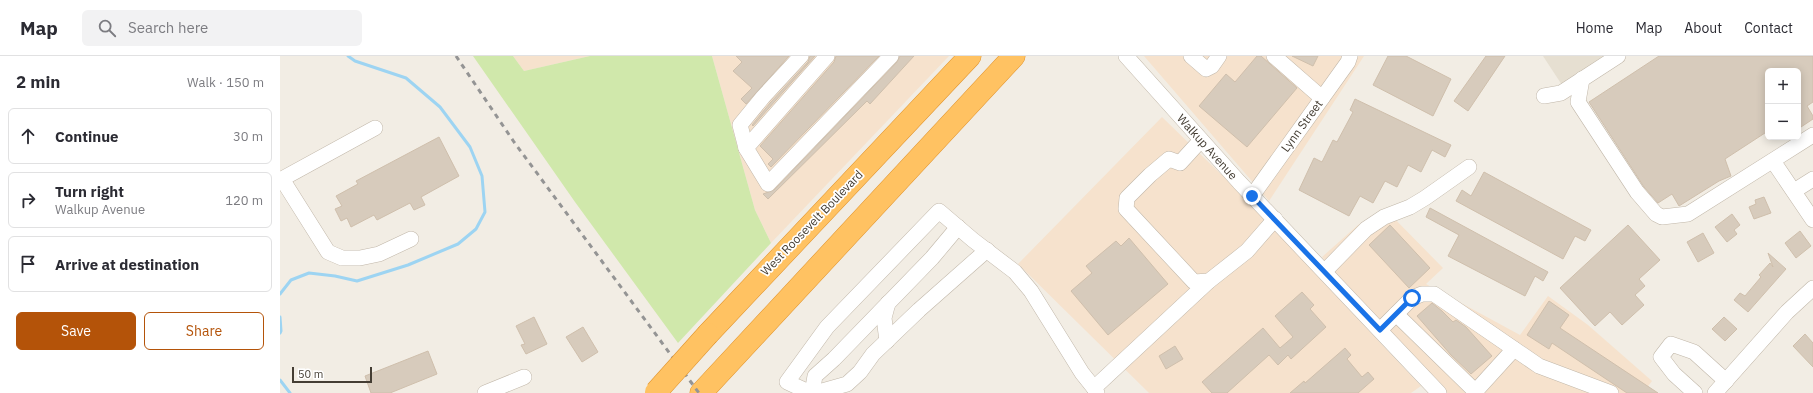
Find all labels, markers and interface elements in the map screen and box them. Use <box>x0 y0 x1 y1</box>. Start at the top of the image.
search box <box>82 10 362 46</box>
text: Map <box>20 16 58 40</box>
icon: search <box>96 17 118 39</box>
text: Search here <box>128 18 208 37</box>
text: Home <box>1576 19 1613 37</box>
text: Map <box>1635 19 1662 37</box>
text: About <box>1684 19 1722 37</box>
text: Contact <box>1744 19 1793 37</box>
map controls <box>1765 68 1801 140</box>
button: + <box>1765 68 1801 104</box>
text: 2 min <box>16 71 60 93</box>
text: Walk · 150 m <box>187 74 264 91</box>
street label: Lynn Street <box>1278 97 1326 155</box>
button: − <box>1765 104 1801 140</box>
street label: Walkup Avenue <box>1174 111 1241 183</box>
icon: ahead <box>17 125 39 147</box>
text: Continue <box>55 127 119 146</box>
text: 30 m <box>233 128 263 145</box>
street label: West Roosevelt Boulevard <box>757 167 866 278</box>
text: Turn right <box>55 182 124 201</box>
route end <box>1243 187 1261 205</box>
icon: right <box>17 189 39 211</box>
text: 120 m <box>225 192 263 209</box>
text: Walkup Avenue <box>55 201 145 218</box>
icon: arrive <box>17 253 39 275</box>
text: Arrive at destination <box>55 255 199 274</box>
route start <box>1403 289 1421 307</box>
button: Save <box>16 312 136 350</box>
button: Share <box>144 312 264 350</box>
scale bar <box>292 365 372 384</box>
text: 50 m <box>298 367 323 381</box>

